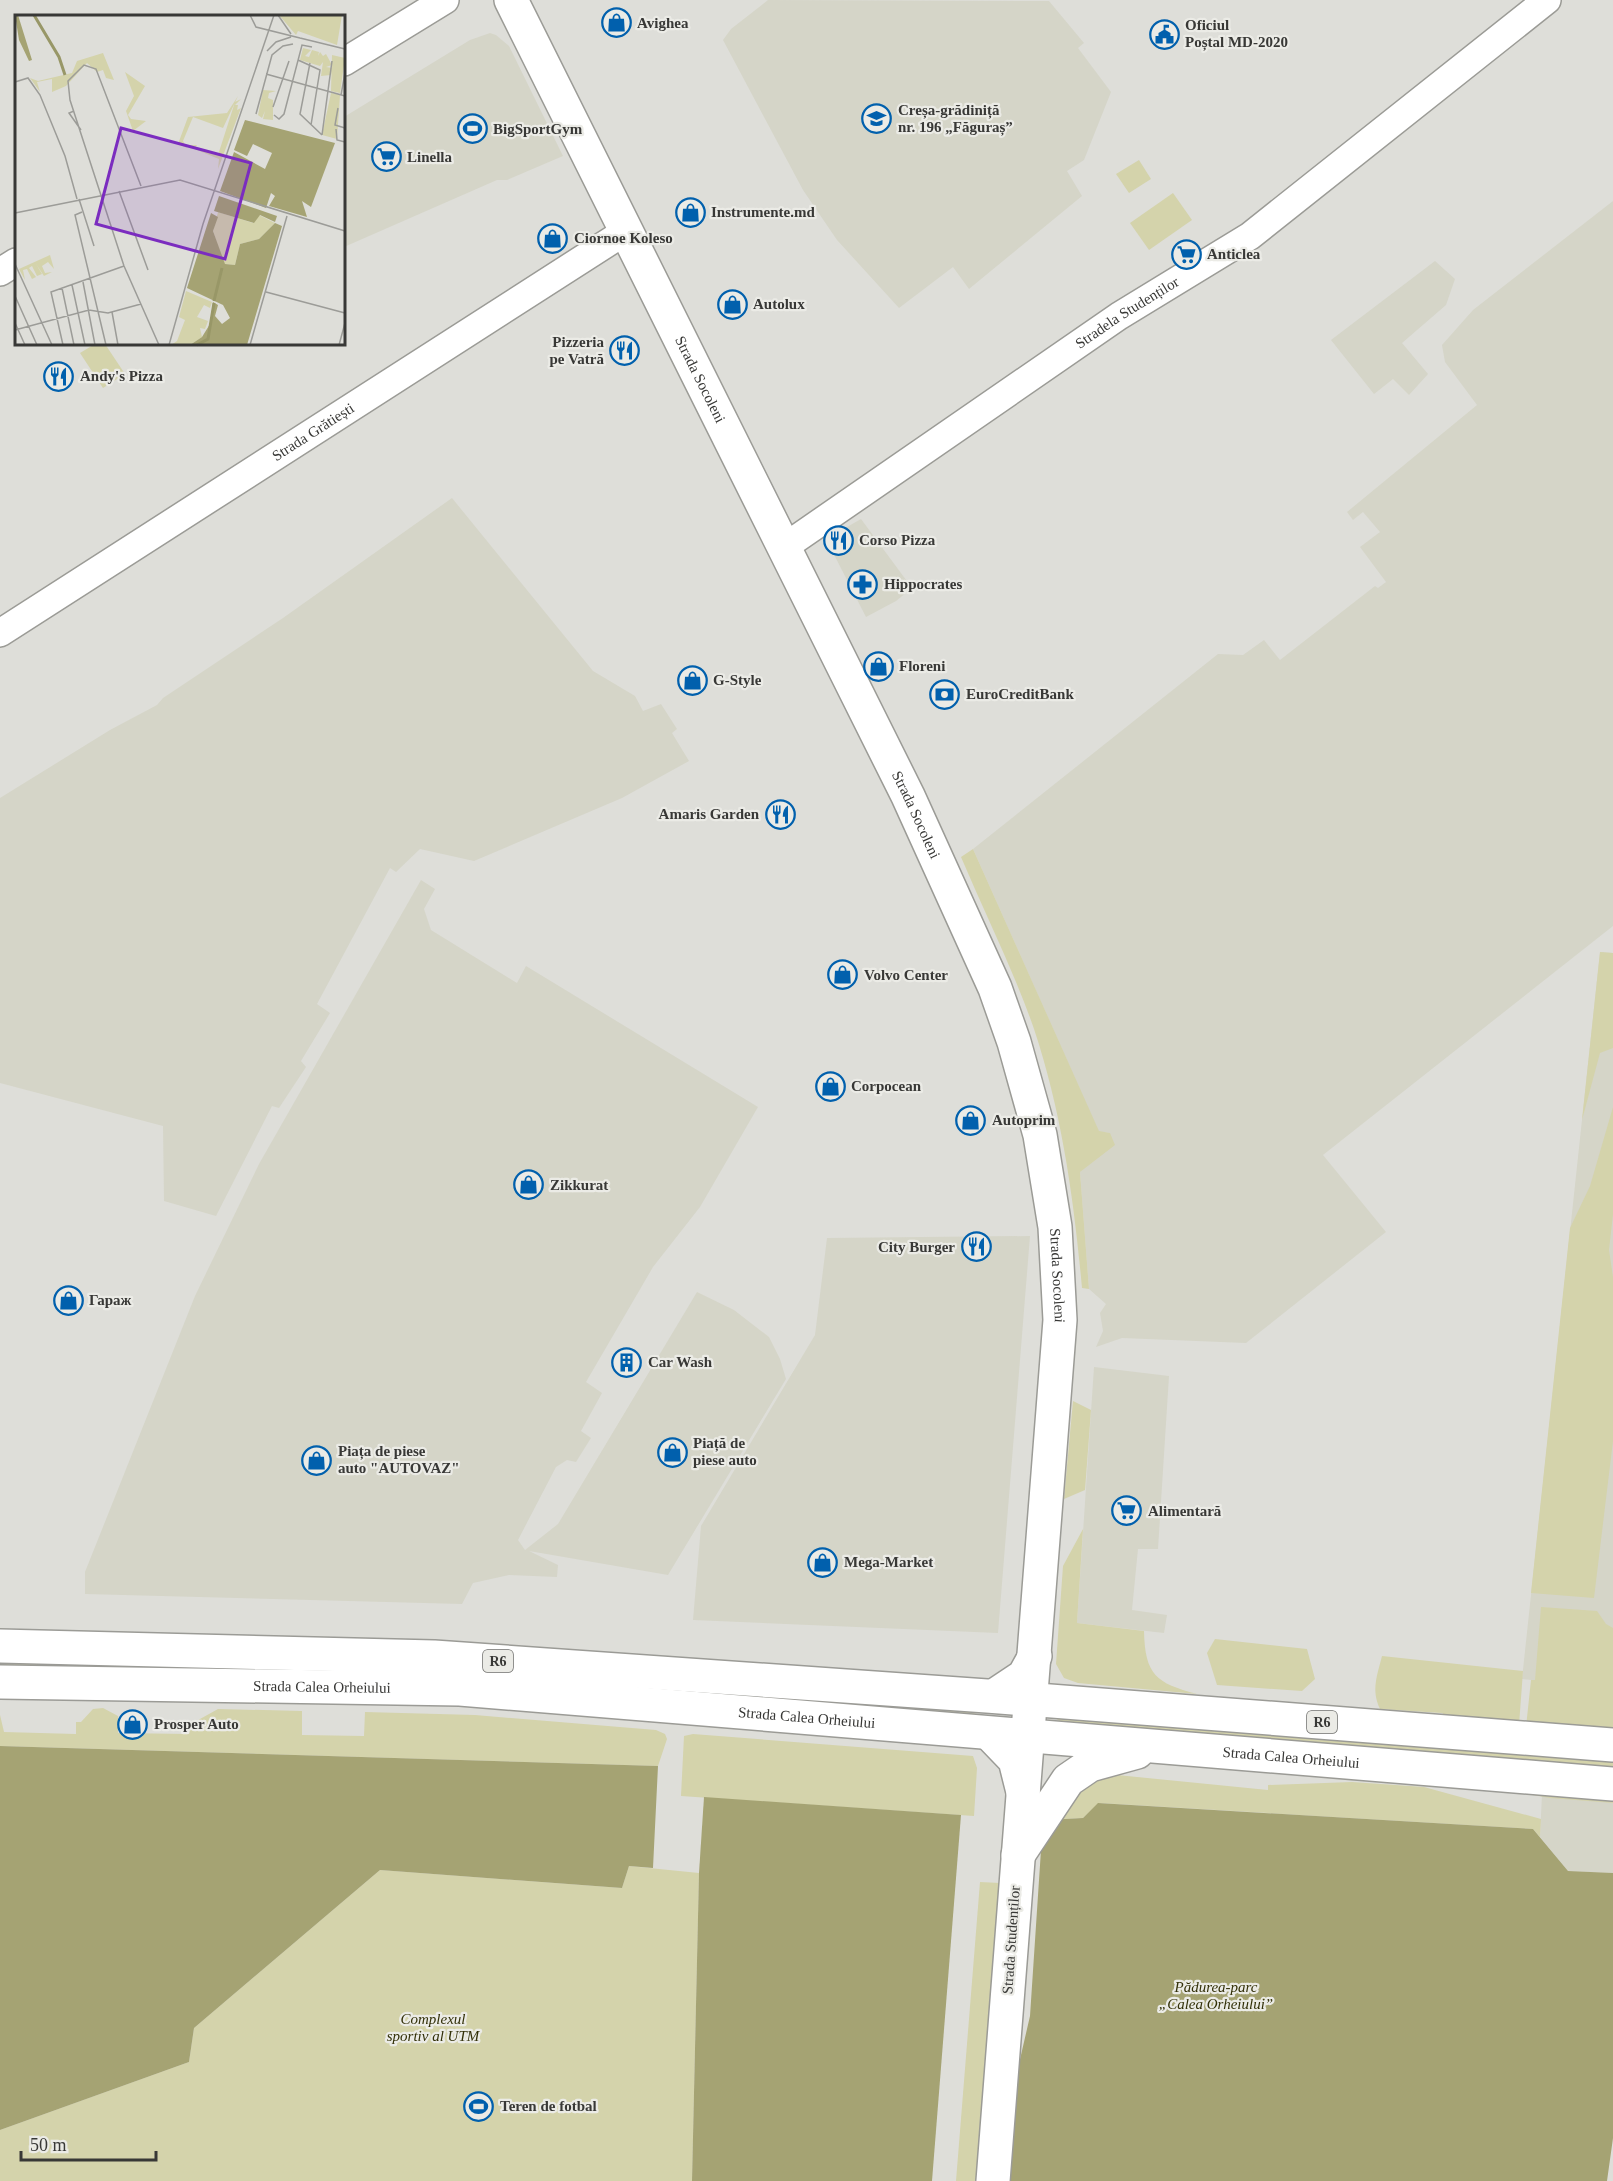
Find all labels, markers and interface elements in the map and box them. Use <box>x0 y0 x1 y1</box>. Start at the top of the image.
shop icon: Avighea <box>600 7 632 39</box>
inset map <box>15 15 345 345</box>
place label: Avighea <box>637 15 689 31</box>
place label: Oficiul Poștal MD-2020 <box>1185 17 1288 51</box>
public building icon: Oficiul Poștal MD-2020 <box>1148 18 1180 50</box>
place label: Creșa-grădiniță nr. 196 „Făguraș” <box>898 102 1013 136</box>
school or university icon: Creșa-grădiniță nr. 196 „Făguraș” <box>861 103 893 135</box>
sports icon: BigSportGym <box>456 113 488 145</box>
place label: BigSportGym <box>493 121 583 137</box>
supermarket icon: Linella <box>370 141 402 173</box>
place label: Linella <box>407 149 453 165</box>
shop icon: Instrumente.md <box>674 196 706 228</box>
place label: Instrumente.md <box>711 204 815 220</box>
shop icon: Ciornoe Koleso <box>537 222 569 254</box>
place label: Ciornoe Koleso <box>574 230 673 246</box>
supermarket icon: Anticlea <box>1170 238 1202 270</box>
place label: Anticlea <box>1207 246 1261 262</box>
street label: Stradela Studenților <box>1072 273 1182 352</box>
shop icon: Autolux <box>716 288 748 320</box>
place label: Autolux <box>753 296 805 312</box>
place label: Pizzeria pe Vatră <box>549 334 604 367</box>
street label: Strada Socoleni <box>672 334 729 425</box>
restaurant icon: Pizzeria pe Vatră <box>609 335 641 367</box>
restaurant icon: Andy's Pizza <box>43 360 75 392</box>
place label: Andy's Pizza <box>80 368 163 384</box>
street label: Strada Grătiești <box>269 400 357 464</box>
restaurant icon: Corso Pizza <box>822 524 854 556</box>
place label: Corso Pizza <box>859 532 936 548</box>
pharmacy icon: Hippocrates <box>847 568 879 600</box>
place label: Hippocrates <box>884 576 962 592</box>
shop icon: Floreni <box>862 650 894 682</box>
place label: Floreni <box>899 658 945 674</box>
shop icon: G-Style <box>676 664 708 696</box>
place label: G-Style <box>713 672 762 688</box>
bank icon: EuroCreditBank <box>929 678 961 710</box>
place label: EuroCreditBank <box>966 686 1074 702</box>
street label: Strada Socoleni <box>889 768 943 861</box>
restaurant icon: Amaris Garden <box>764 798 796 830</box>
place label: Amaris Garden <box>659 806 760 822</box>
shop icon: Volvo Center <box>827 959 859 991</box>
place label: Volvo Center <box>864 967 948 983</box>
shop icon: Corpocean <box>814 1070 846 1102</box>
place label: Corpocean <box>851 1078 922 1094</box>
shop icon: Autoprim <box>955 1104 987 1136</box>
place label: Autoprim <box>992 1112 1056 1128</box>
shop icon: Zikkurat <box>513 1169 545 1201</box>
place label: Zikkurat <box>550 1177 608 1193</box>
street label: Strada Socoleni <box>1047 1228 1068 1323</box>
restaurant icon: City Burger <box>960 1231 992 1263</box>
place label: City Burger <box>878 1239 955 1255</box>
shop icon: Гараж <box>52 1284 84 1316</box>
place label: Гараж <box>89 1292 132 1308</box>
building icon: Car Wash <box>611 1346 643 1378</box>
place label: Car Wash <box>648 1354 713 1370</box>
place label: Piață de piese auto <box>693 1435 757 1468</box>
shop icon: Piață de piese auto <box>656 1436 688 1468</box>
place label: Piața de piese auto "AUTOVAZ" <box>338 1443 460 1476</box>
shop icon: Piața de piese auto "AUTOVAZ" <box>301 1444 333 1476</box>
supermarket icon: Alimentară <box>1111 1495 1143 1527</box>
place label: Alimentară <box>1148 1503 1222 1519</box>
shop icon: Mega-Market <box>807 1546 839 1578</box>
place label: Mega-Market <box>844 1554 933 1570</box>
road number: R6 <box>483 1650 513 1672</box>
street label: Strada Calea Orheiului <box>253 1678 391 1696</box>
street label: Strada Calea Orheiului <box>738 1704 876 1731</box>
shop icon: Prosper Auto <box>117 1708 149 1740</box>
road number: R6 <box>1307 1711 1337 1733</box>
place label: Prosper Auto <box>154 1716 239 1732</box>
street label: Strada Calea Orheiului <box>1222 1744 1360 1771</box>
street label: Strada Studenților <box>999 1885 1024 1995</box>
park label: Pădurea-parc „Calea Orheiului” <box>1159 1979 1273 2012</box>
park label: Complexul sportiv al UTM <box>387 2011 481 2044</box>
sports icon: Teren de fotbal <box>463 2090 495 2122</box>
place label: Teren de fotbal <box>500 2098 597 2114</box>
scale bar <box>21 2124 156 2162</box>
text: 50 m <box>30 2135 67 2155</box>

